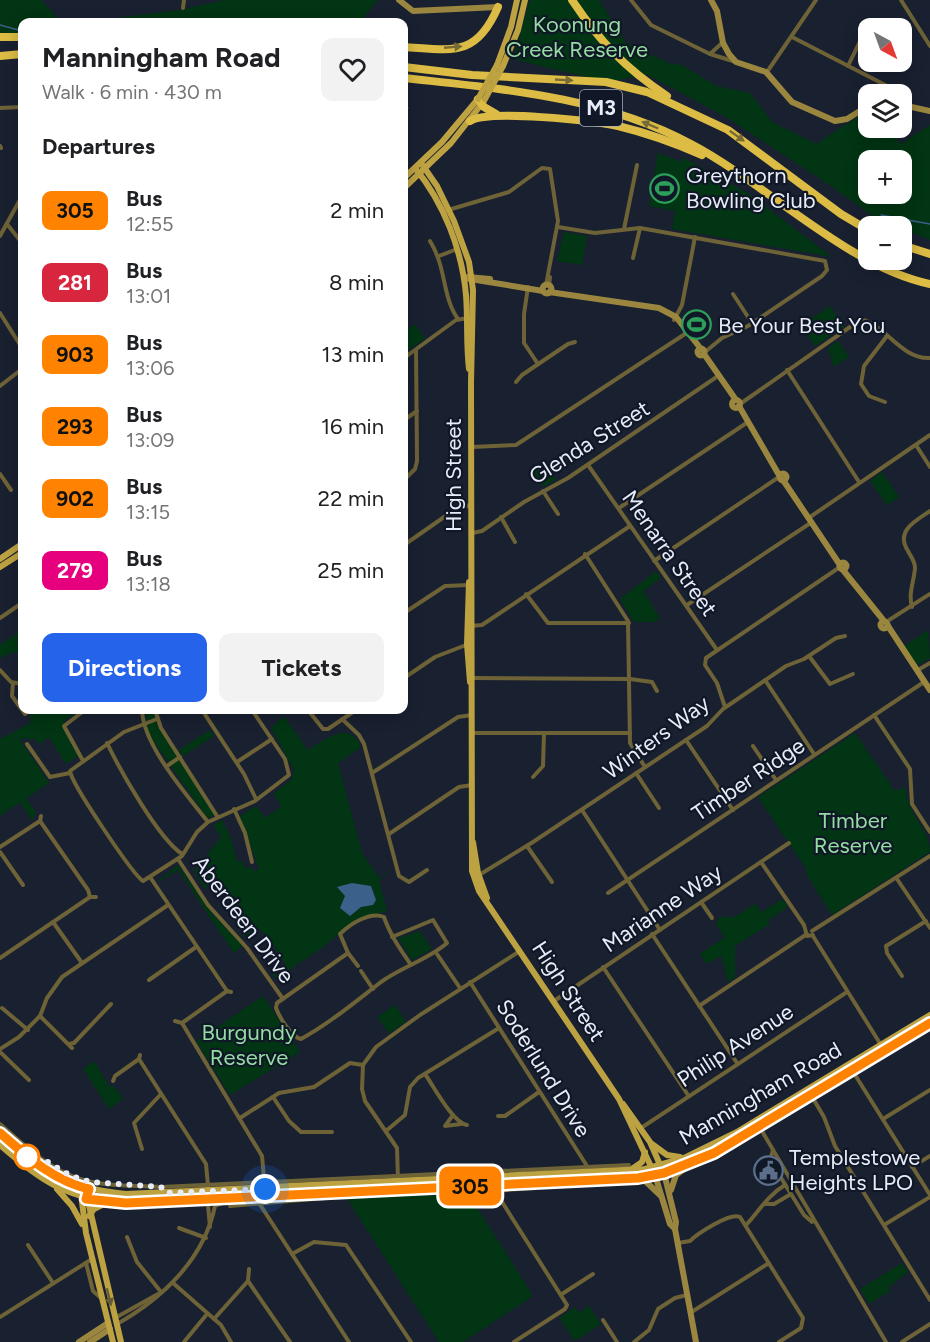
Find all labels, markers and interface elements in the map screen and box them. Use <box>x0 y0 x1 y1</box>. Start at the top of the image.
park label: Koonung Creek Reserve <box>506 11 648 63</box>
north arrow <box>858 18 912 72</box>
map controls <box>858 18 912 270</box>
button: heart <box>321 38 384 101</box>
text: Manningham Road <box>42 40 281 74</box>
one-way arrow <box>443 43 462 52</box>
one-way arrow <box>554 75 573 85</box>
text: Walk · 6 min · 430 m <box>42 80 222 104</box>
button: layers <box>858 84 912 138</box>
road number: M3 <box>580 90 622 126</box>
one-way arrow <box>640 120 658 130</box>
one-way arrow <box>729 130 744 142</box>
text: Departures <box>42 133 155 160</box>
button: + <box>858 150 912 204</box>
place label: Greythorn Bowling Club <box>686 162 816 214</box>
sports icon: Greythorn Bowling Club <box>649 172 681 204</box>
text: Bus <box>126 185 162 212</box>
text: 2 min <box>330 197 384 224</box>
text: 305 <box>56 198 94 223</box>
text: 12:55 <box>126 212 174 236</box>
button: − <box>858 216 912 270</box>
text: Bus <box>126 257 162 284</box>
text: 8 min <box>329 269 384 296</box>
text: 281 <box>58 270 92 295</box>
text: 13:01 <box>126 284 171 308</box>
sports icon: Be Your Best You <box>681 309 713 341</box>
place label: Be Your Best You <box>718 312 885 339</box>
text: Bus <box>126 329 162 356</box>
text: 13 min <box>321 341 384 368</box>
text: 903 <box>56 342 94 367</box>
text: 13:06 <box>126 356 174 380</box>
street label: Glenda Street <box>524 395 655 490</box>
text: Bus <box>126 401 162 428</box>
text: 16 min <box>321 413 384 440</box>
text: 293 <box>57 414 93 439</box>
street label: High Street <box>440 418 467 532</box>
text: 13:09 <box>126 428 174 452</box>
text: Bus <box>126 473 162 500</box>
text: 22 min <box>318 485 384 512</box>
street label: Menarra Street <box>616 485 723 621</box>
text: 902 <box>56 486 94 511</box>
text: 13:15 <box>126 500 170 524</box>
text: Bus <box>126 545 162 572</box>
text: 25 min <box>318 557 384 584</box>
text: 279 <box>57 558 93 583</box>
text: 13:18 <box>126 572 171 596</box>
button: Directions <box>42 633 207 702</box>
button: Tickets <box>219 633 384 702</box>
street label: Winters Way <box>598 690 715 785</box>
street label: Timber Ridge <box>687 732 810 827</box>
park label: Timber Reserve <box>814 807 892 859</box>
street label: Aberdeen Drive <box>187 850 300 988</box>
street label: Marianne Way <box>597 858 728 958</box>
street label: High Street <box>526 936 611 1046</box>
street label: Soderlund Drive <box>490 994 597 1142</box>
street label: Philip Avenue <box>672 998 798 1093</box>
park label: Burgundy Reserve <box>201 1019 297 1071</box>
street label: Manningham Road <box>674 1036 846 1151</box>
unlabelled marker <box>14 1144 40 1170</box>
place label: Templestowe Heights LPO <box>789 1144 920 1196</box>
public building icon: Templestowe Heights LPO <box>752 1154 784 1186</box>
line badge: 305 <box>436 1166 504 1206</box>
your location <box>250 1174 280 1204</box>
text: 305 <box>451 1174 489 1199</box>
one-way arrow <box>105 1288 115 1307</box>

